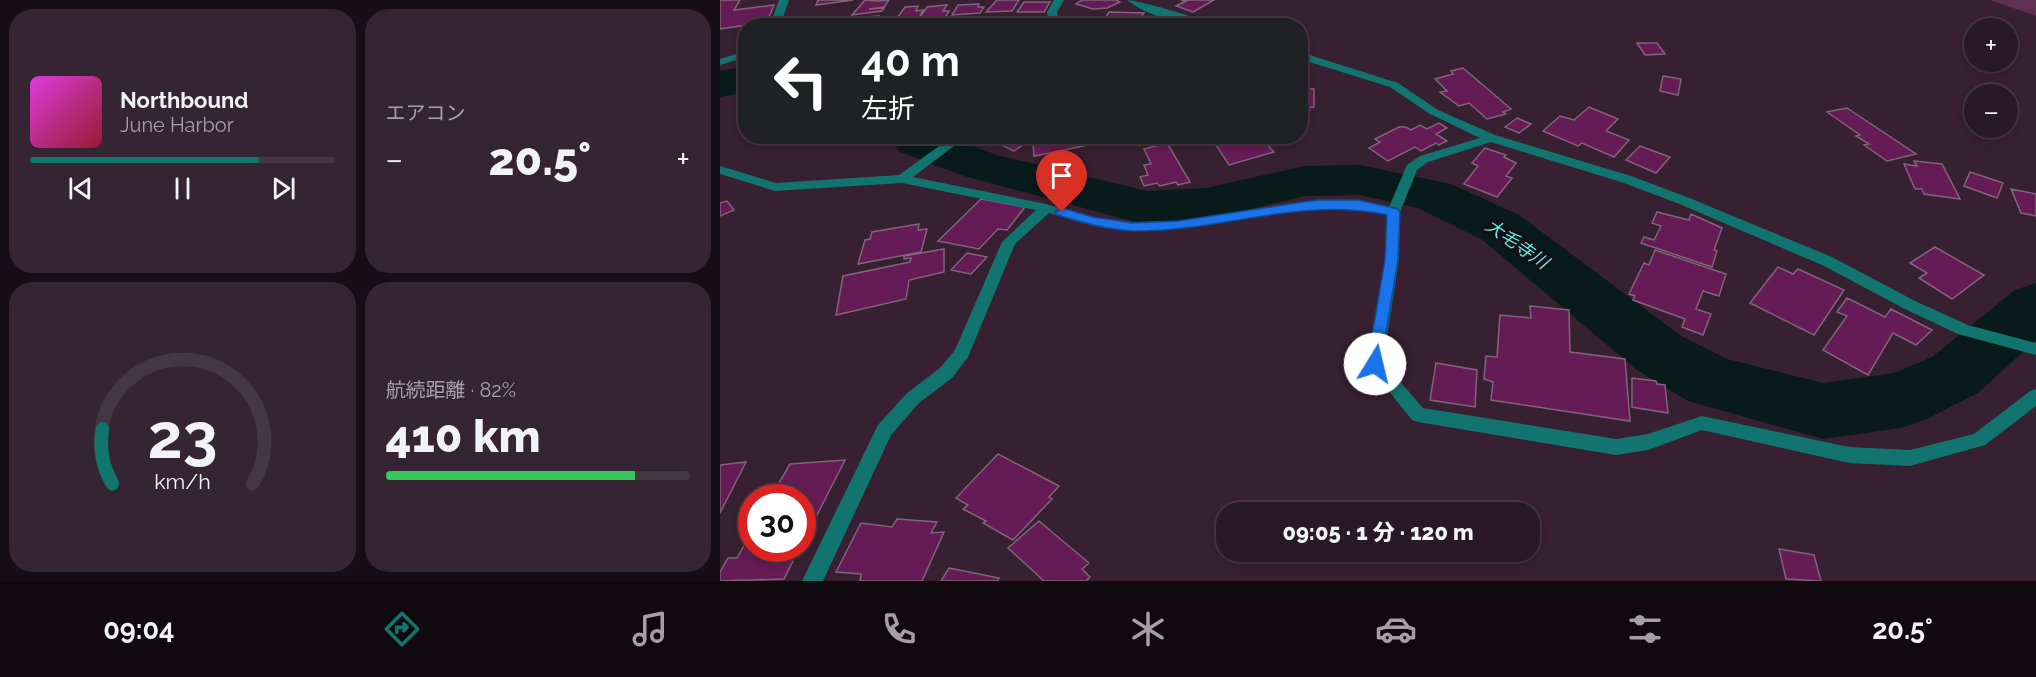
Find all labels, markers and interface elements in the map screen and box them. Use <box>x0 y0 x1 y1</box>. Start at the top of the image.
map controls <box>1964 18 2018 138</box>
button: + <box>1964 18 2018 72</box>
text: 40 m <box>861 37 960 86</box>
icon: left <box>762 42 840 120</box>
button: − <box>1964 84 2018 138</box>
text: Northbound <box>120 87 249 113</box>
text: 左折 <box>861 93 915 124</box>
text: エアコン <box>386 101 466 125</box>
text: June Harbor <box>120 113 234 137</box>
text: 20.5° <box>488 133 591 186</box>
text: − <box>386 140 403 179</box>
text: + <box>676 140 690 179</box>
pin <box>1036 150 1087 212</box>
icon: arrive <box>1045 159 1078 192</box>
icon: previous <box>64 172 97 205</box>
icon: pause <box>166 172 199 205</box>
icon: next <box>267 172 300 205</box>
water label: 大毛寺川 <box>1482 214 1554 274</box>
position arrow <box>1343 332 1407 396</box>
text: 航続距離 · 82% <box>386 378 516 402</box>
text: 23 <box>147 399 217 473</box>
text: 410 km <box>386 410 541 463</box>
text: km/h <box>154 469 211 494</box>
speed limit sign: 30 <box>738 484 816 562</box>
text: 09:05 · 1 分 · 120 m <box>1282 519 1474 545</box>
icon: directions <box>381 608 423 650</box>
icon: music <box>629 608 671 650</box>
icon: phone <box>878 608 920 650</box>
icon: climate <box>1127 608 1169 650</box>
icon: car <box>1375 608 1417 650</box>
icon: filters <box>1624 608 1666 650</box>
text: 09:04 <box>103 614 174 645</box>
text: 20.5° <box>1872 614 1933 645</box>

